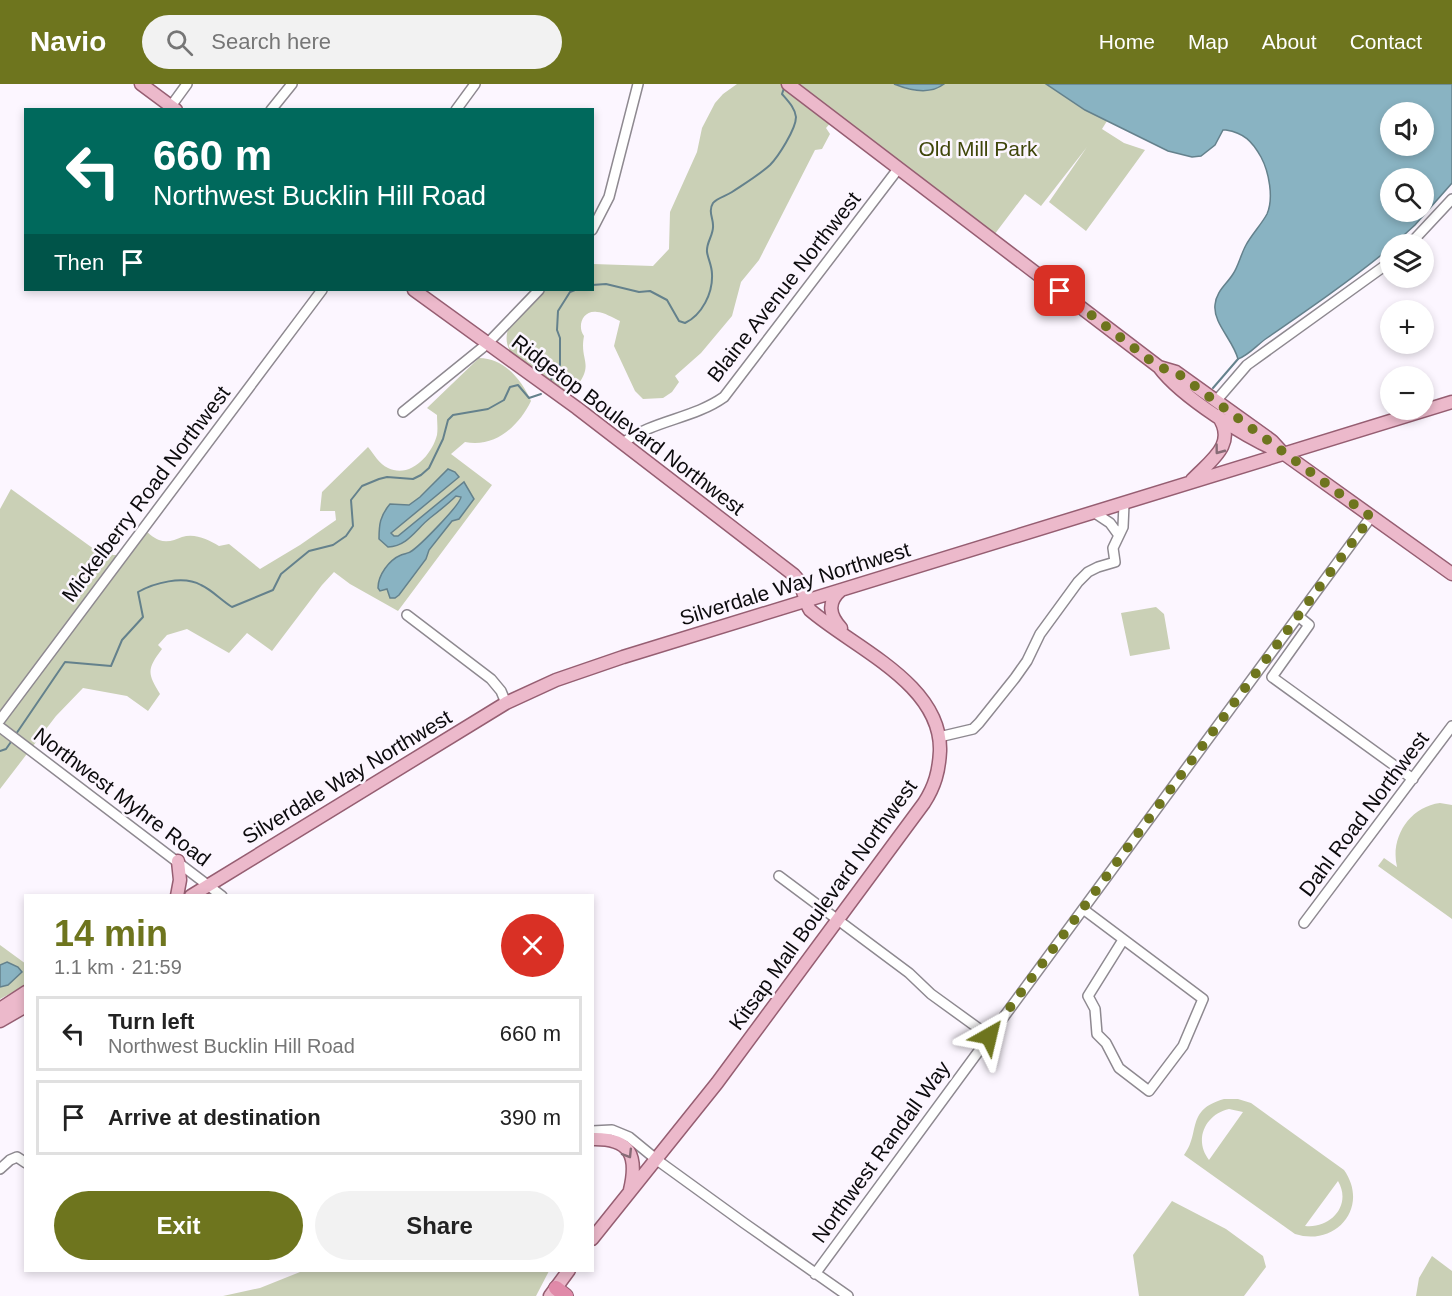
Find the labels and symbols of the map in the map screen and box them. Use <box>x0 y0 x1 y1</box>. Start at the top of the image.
park label: Old Mill Park <box>918 137 1038 160</box>
street label: Blaine Avenue Northwest <box>702 187 865 386</box>
pin <box>1034 265 1085 316</box>
street label: Ridgetop Boulevard Northwest <box>508 330 749 520</box>
street label: Mickelberry Road Northwest <box>57 381 234 606</box>
one-way arrow <box>1215 443 1226 454</box>
street label: Silverdale Way Northwest <box>677 537 913 630</box>
street label: Silverdale Way Northwest <box>238 705 456 848</box>
street label: Northwest Myhre Road <box>30 723 215 870</box>
street label: Dahl Road Northwest <box>1294 727 1433 900</box>
street label: Kitsap Mall Boulevard Northwest <box>724 775 921 1034</box>
position arrow <box>957 1004 1021 1068</box>
street label: Northwest Randall Way <box>807 1056 954 1247</box>
one-way arrow <box>621 1148 632 1159</box>

